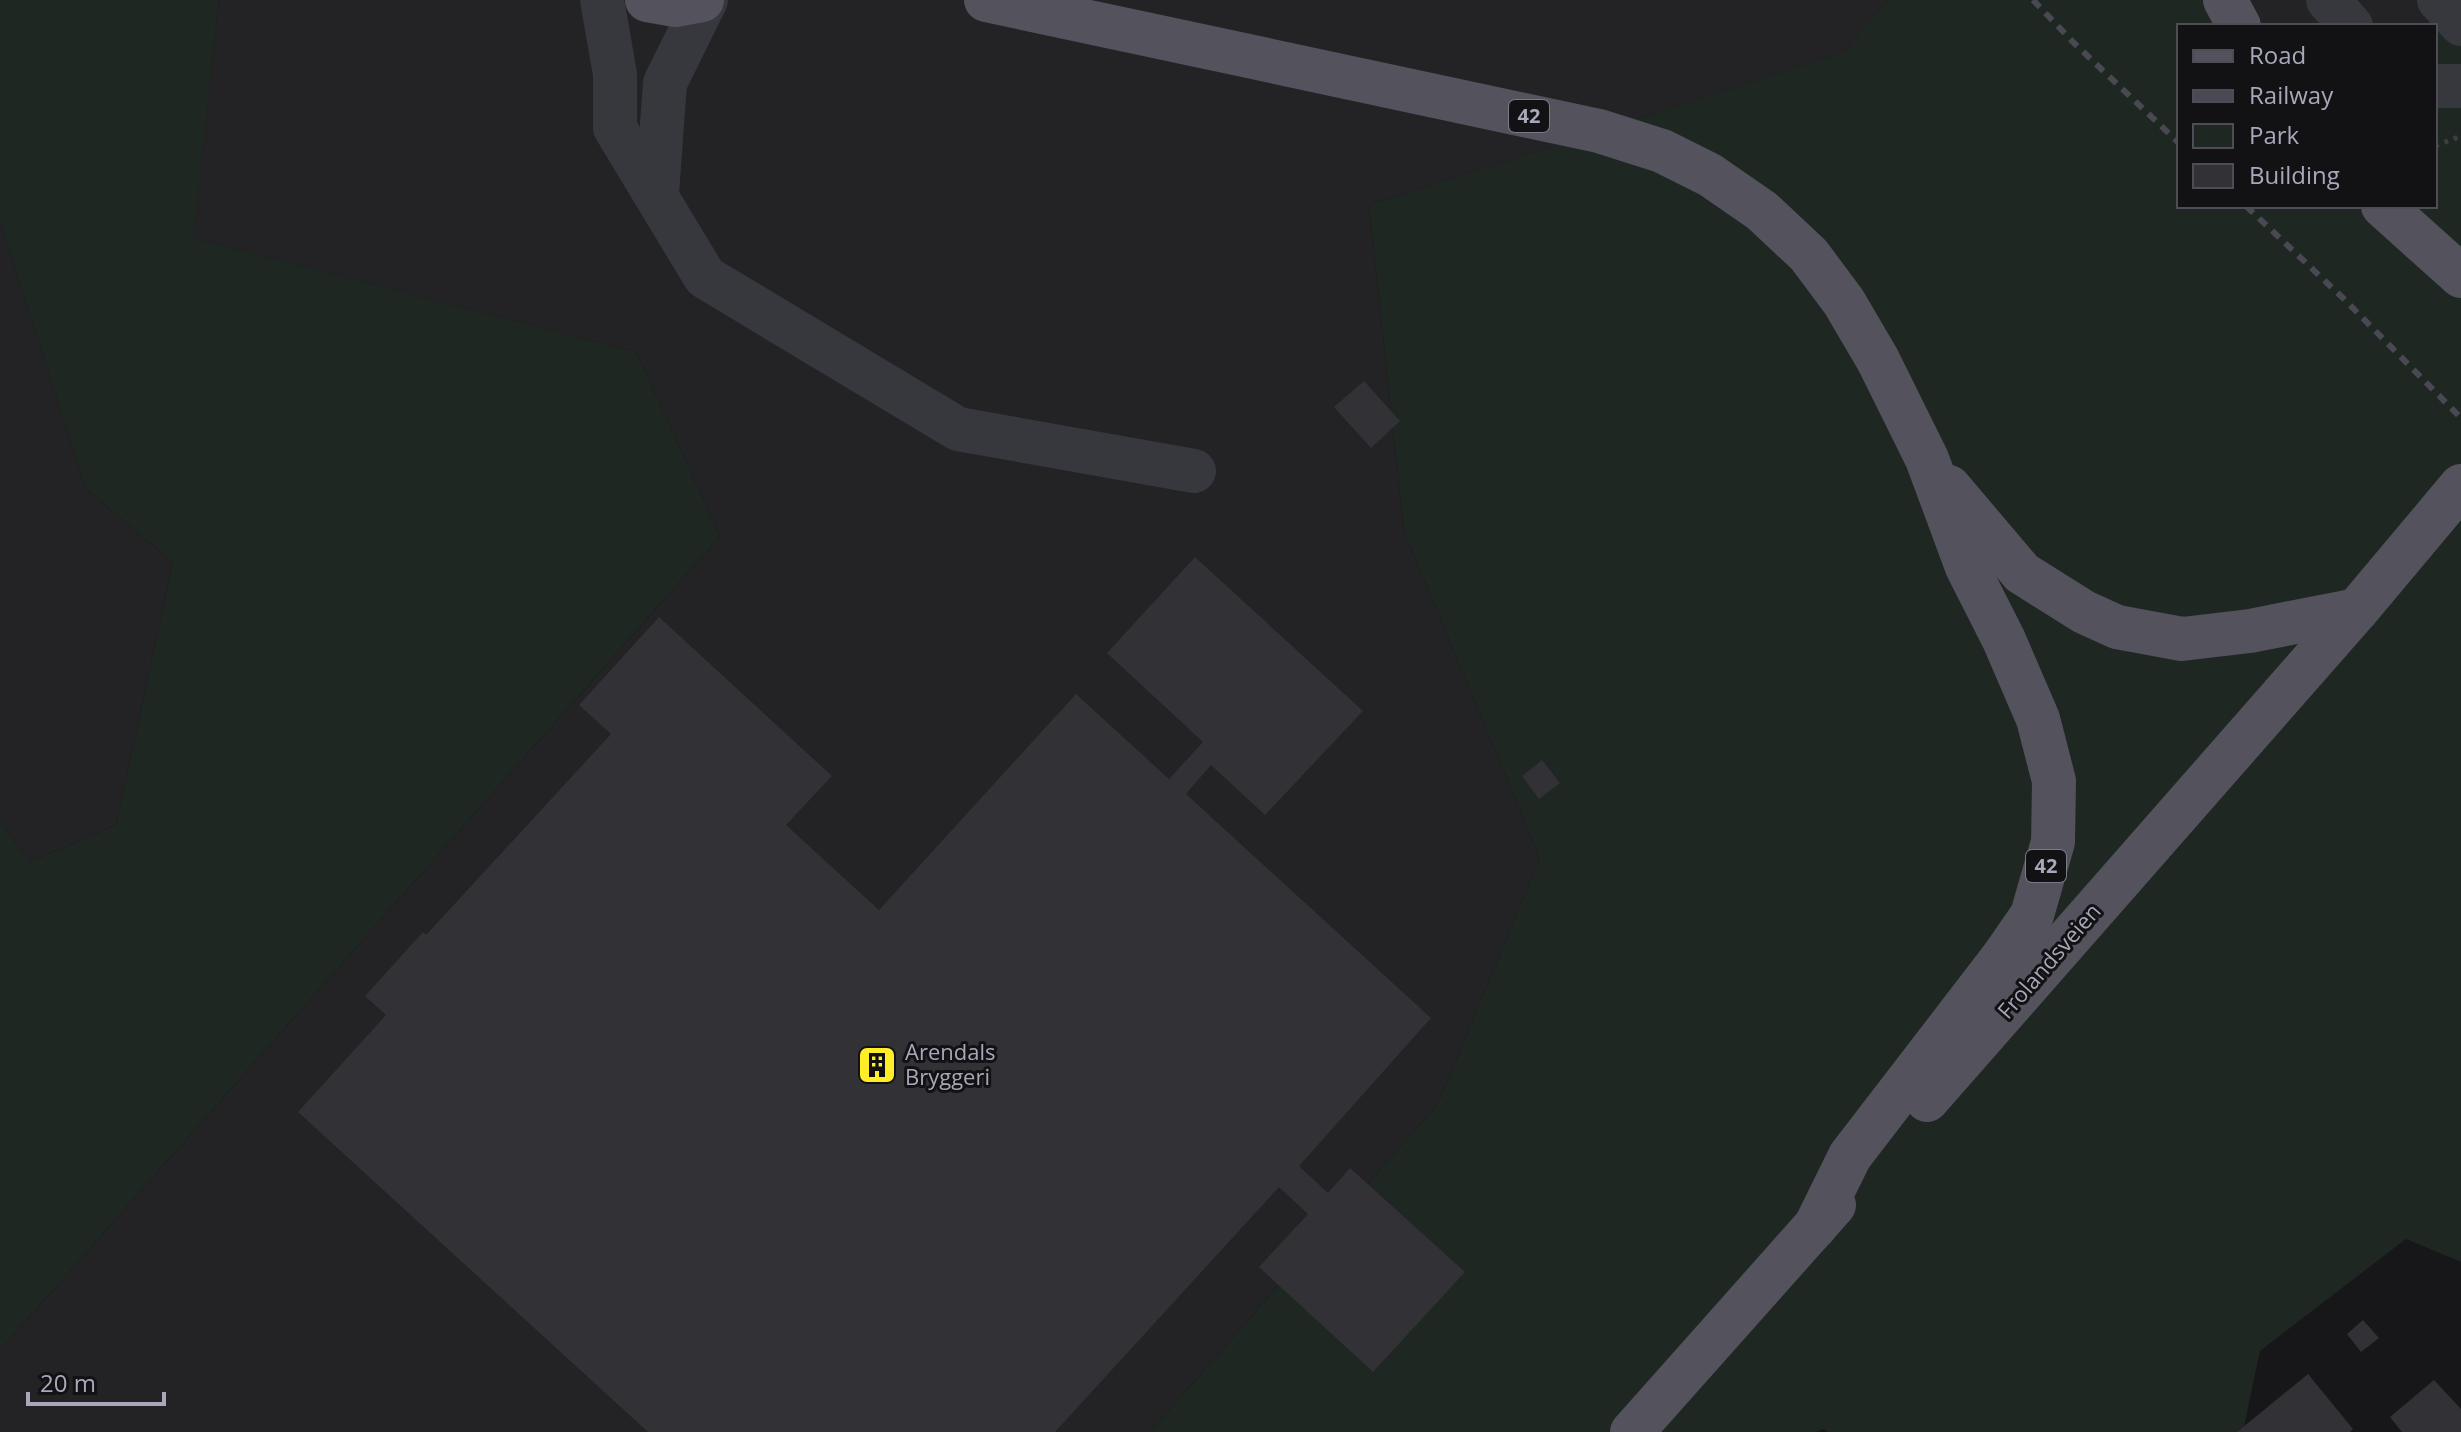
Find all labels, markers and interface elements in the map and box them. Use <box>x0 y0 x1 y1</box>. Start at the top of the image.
legend <box>2177 24 2437 208</box>
text: Road <box>2249 38 2306 71</box>
text: Railway <box>2249 78 2334 111</box>
road number: 42 <box>1509 100 1549 132</box>
text: Park <box>2249 118 2300 151</box>
text: Building <box>2249 158 2340 191</box>
road number: 42 <box>2026 850 2066 882</box>
street label: Frolandsveien <box>1990 896 2107 1024</box>
place label: Arendals Bryggeri <box>905 1036 995 1091</box>
building icon: Arendals Bryggeri <box>856 1044 898 1086</box>
scale bar <box>28 1356 164 1406</box>
text: 20 m <box>40 1366 96 1399</box>

